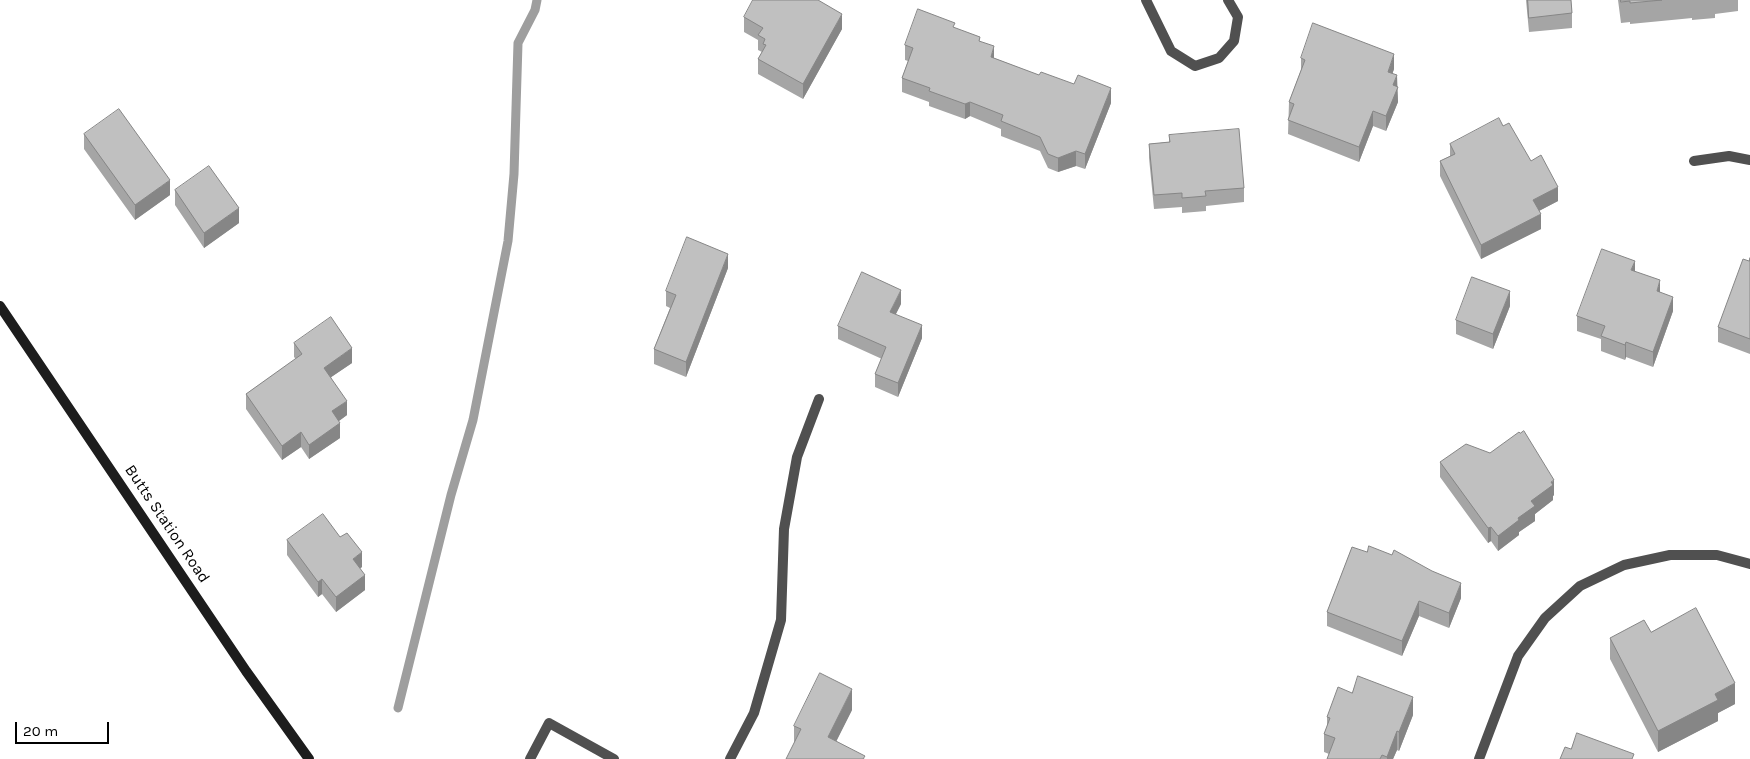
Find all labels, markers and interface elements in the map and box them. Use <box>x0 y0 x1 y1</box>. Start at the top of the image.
street label: Butts Station Road <box>120 461 214 587</box>
scale bar <box>18 712 111 744</box>
text: 20 m <box>23 722 58 740</box>

